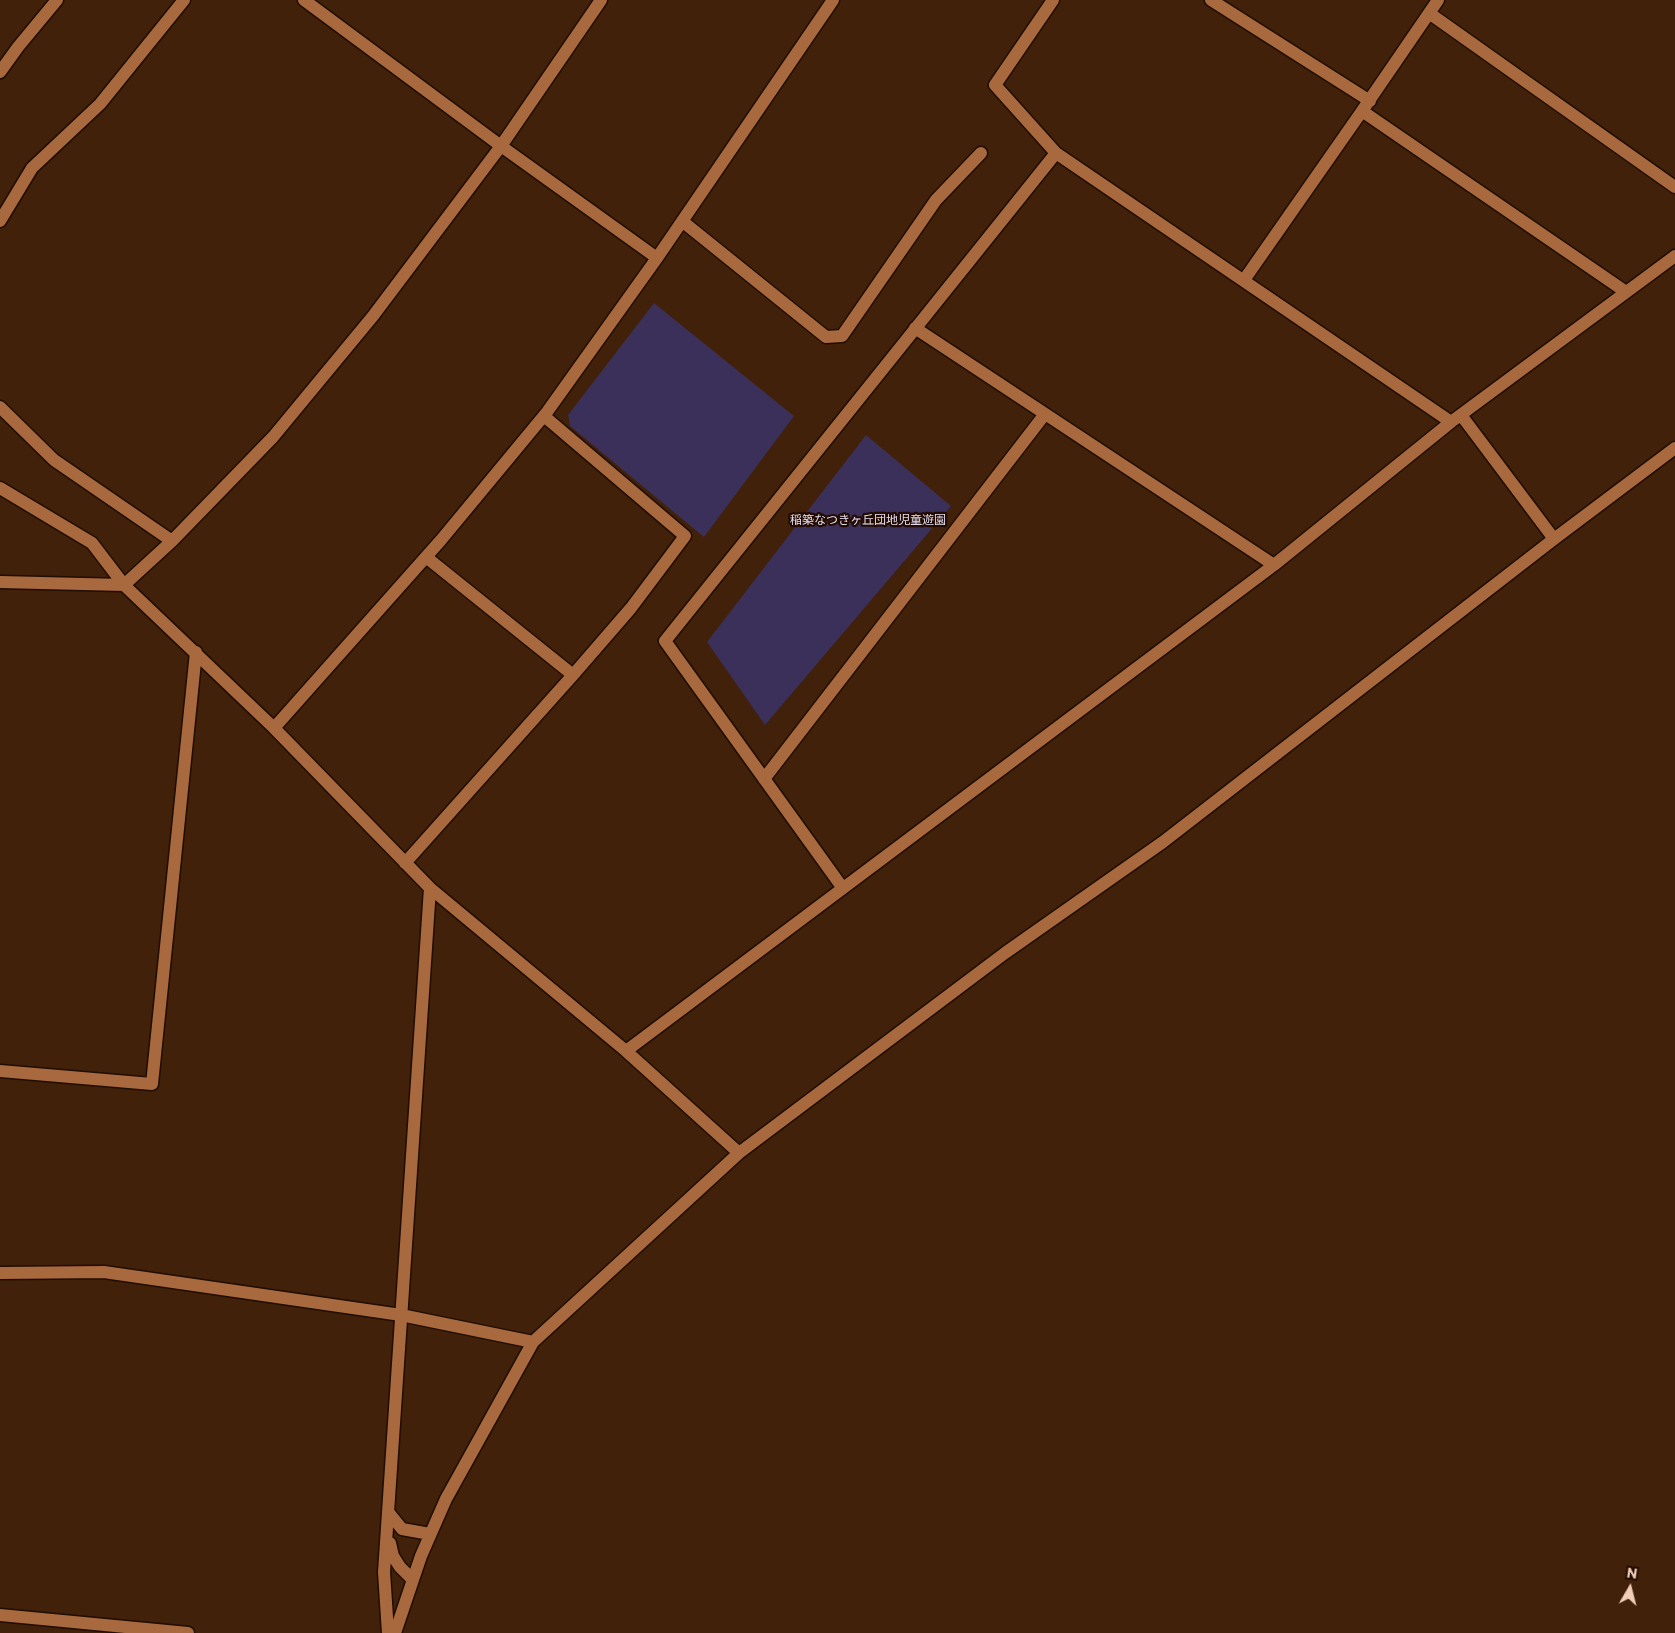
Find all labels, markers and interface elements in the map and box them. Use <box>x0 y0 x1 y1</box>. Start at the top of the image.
park label: 稲築なつきヶ丘団地児童遊園 <box>790 513 946 527</box>
north arrow <box>1605 1563 1655 1613</box>
text: N <box>1626 1564 1639 1582</box>

